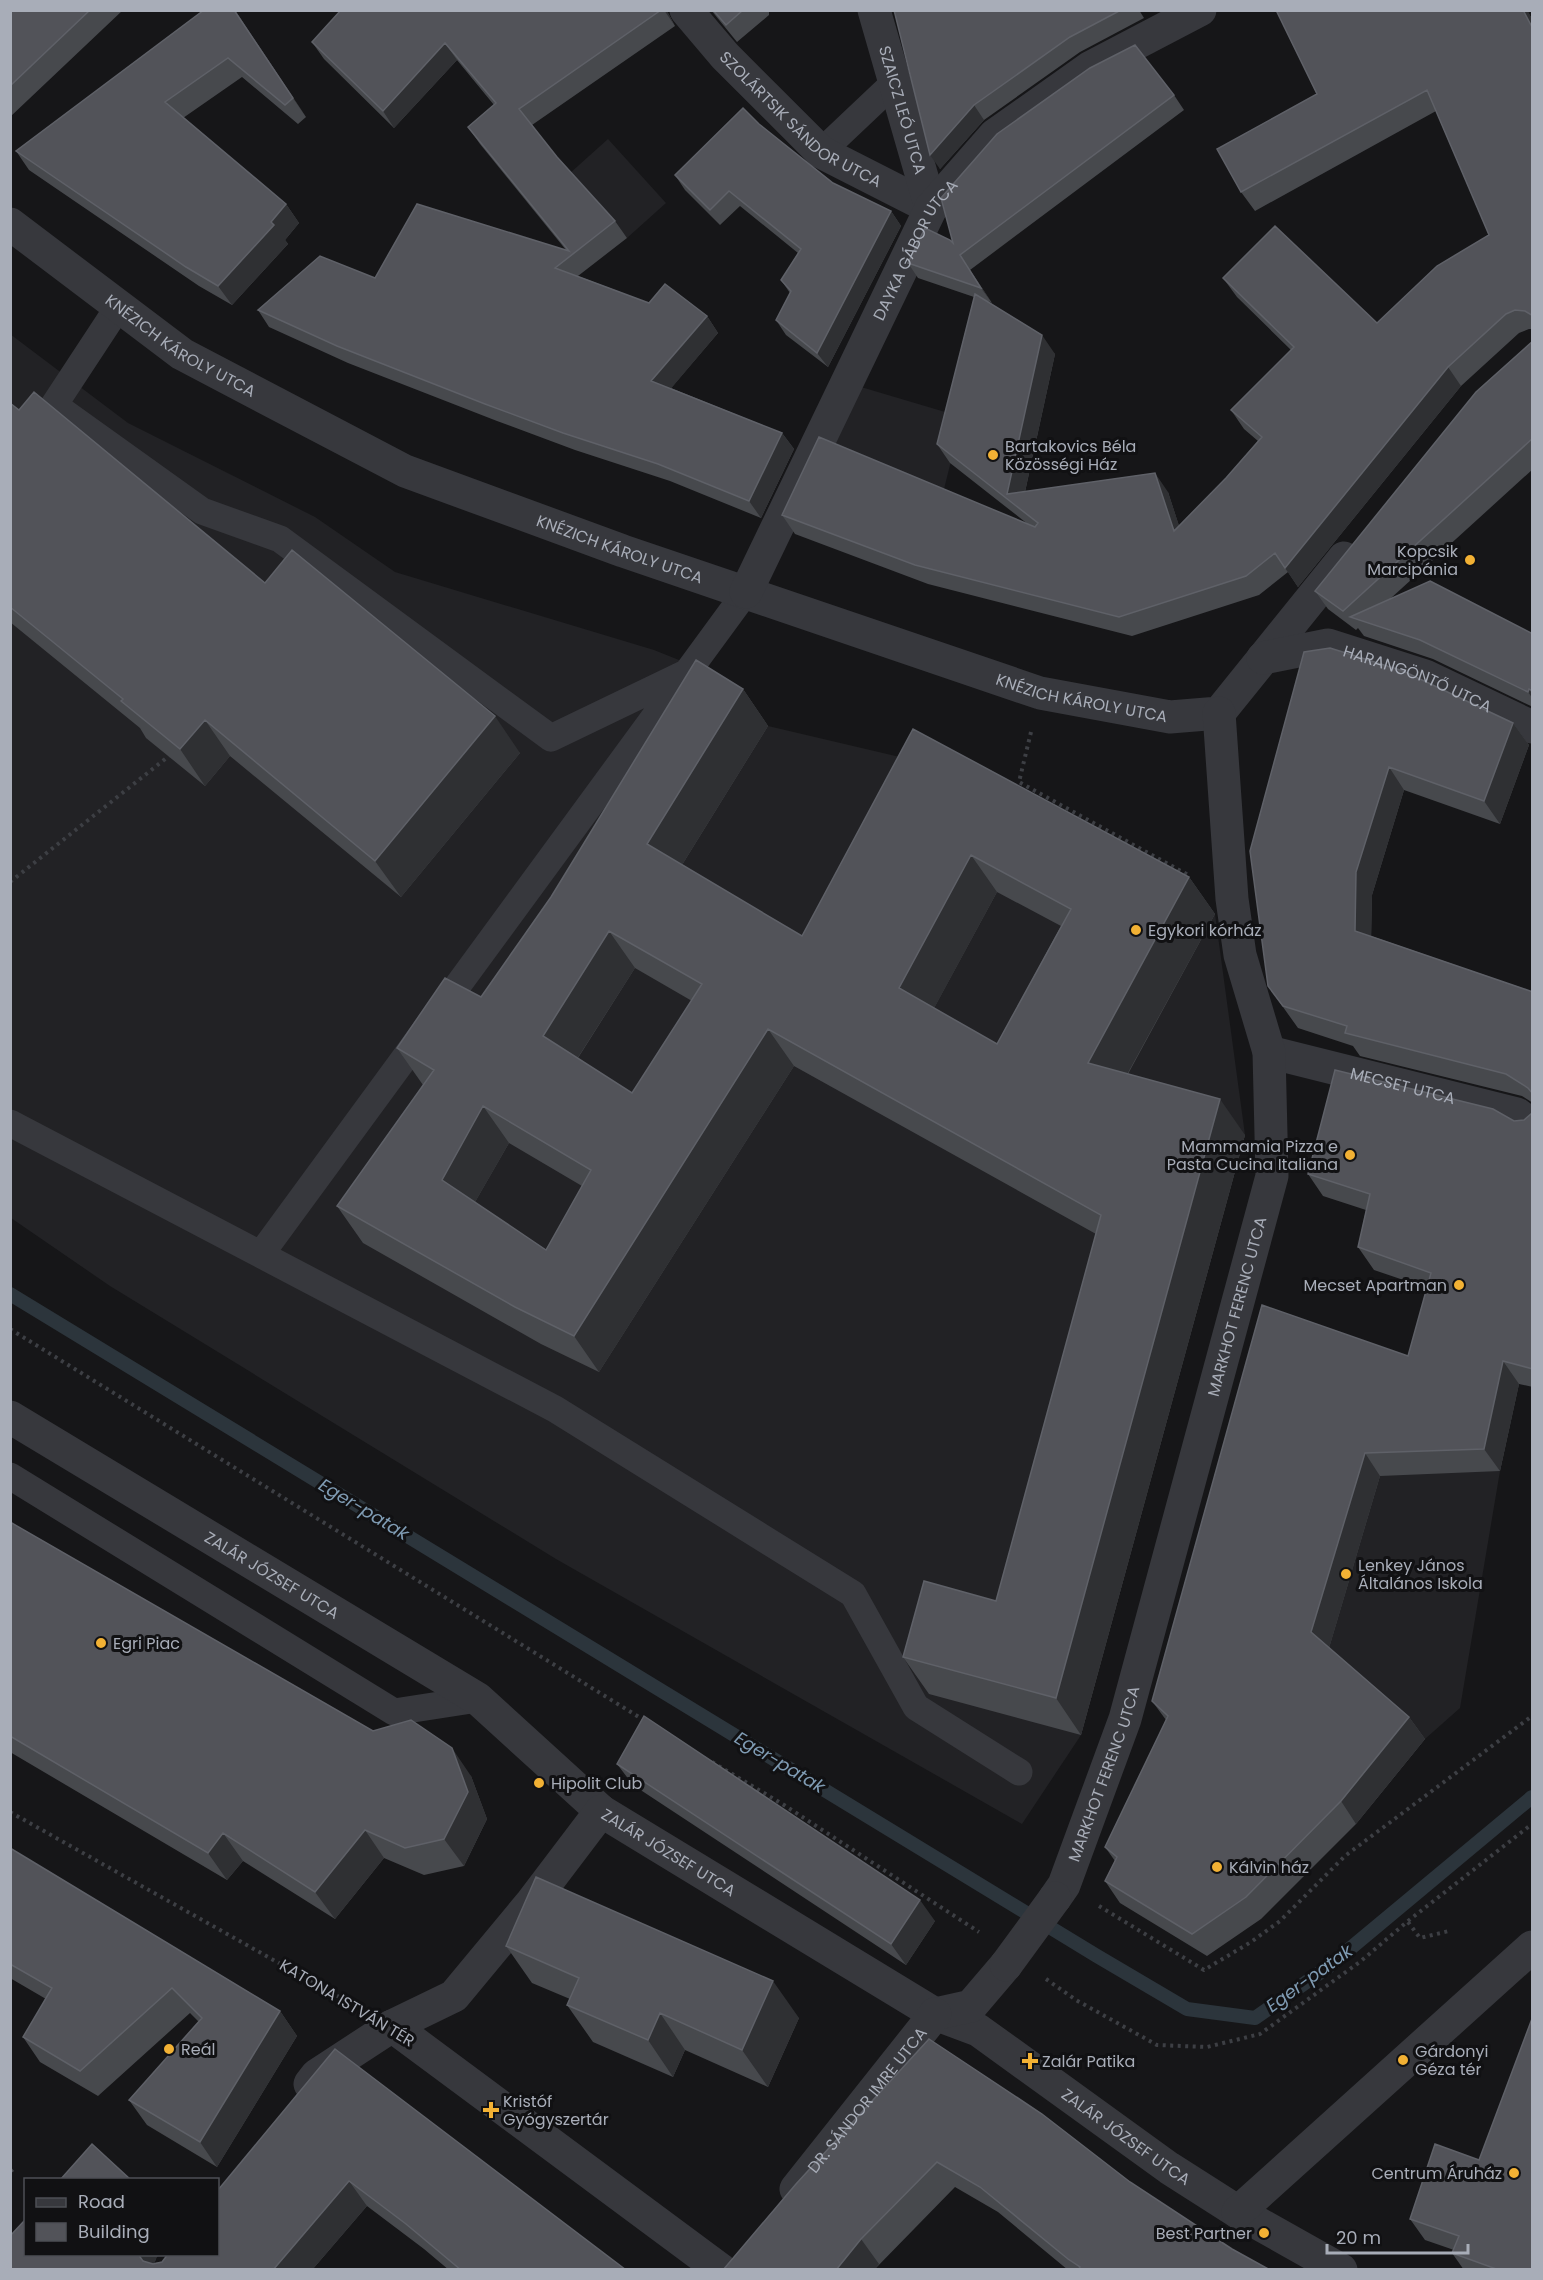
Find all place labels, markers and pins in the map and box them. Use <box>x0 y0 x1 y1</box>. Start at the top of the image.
place label: Bartakovics Béla Közösségi Ház <box>1005 435 1136 476</box>
marker: Bartakovics Béla Közösségi Ház <box>986 448 1000 462</box>
place label: Kopcsik Marcipánia <box>1367 540 1459 581</box>
marker: Kopcsik Marcipánia <box>1463 553 1477 567</box>
place label: Egykori kórház <box>1148 919 1261 942</box>
marker: Egykori kórház <box>1129 923 1143 937</box>
place label: Mammamia Pizza e Pasta Cucina Italiana <box>1167 1135 1338 1176</box>
marker: Mammamia Pizza e Pasta Cucina Italiana <box>1343 1148 1357 1162</box>
place label: Mecset Apartman <box>1303 1274 1447 1297</box>
marker: Mecset Apartman <box>1452 1278 1466 1292</box>
place label: Lenkey János Általános Iskola <box>1358 1554 1483 1595</box>
marker: Lenkey János Általános Iskola <box>1339 1567 1353 1581</box>
place label: Egri Piac <box>113 1632 180 1655</box>
marker: Egri Piac <box>94 1636 108 1650</box>
place label: Hipolit Club <box>551 1772 643 1795</box>
marker: Hipolit Club <box>532 1776 546 1790</box>
place label: Kálvin ház <box>1229 1856 1309 1879</box>
marker: Kálvin ház <box>1210 1860 1224 1874</box>
place label: Reál <box>181 2038 215 2061</box>
place label: Gárdonyi Géza tér <box>1415 2040 1488 2081</box>
marker: Reál <box>162 2042 176 2056</box>
place label: Zalár Patika <box>1042 2050 1135 2073</box>
marker: Gárdonyi Géza tér <box>1396 2053 1410 2067</box>
marker: Zalár Patika <box>1023 2054 1037 2068</box>
place label: Kristóf Gyógyszertár <box>503 2090 609 2131</box>
marker: Kristóf Gyógyszertár <box>484 2103 498 2117</box>
place label: Centrum Áruház <box>1371 2162 1502 2185</box>
marker: Centrum Áruház <box>1507 2166 1521 2180</box>
place label: Best Partner <box>1156 2222 1252 2245</box>
marker: Best Partner <box>1257 2226 1271 2240</box>

